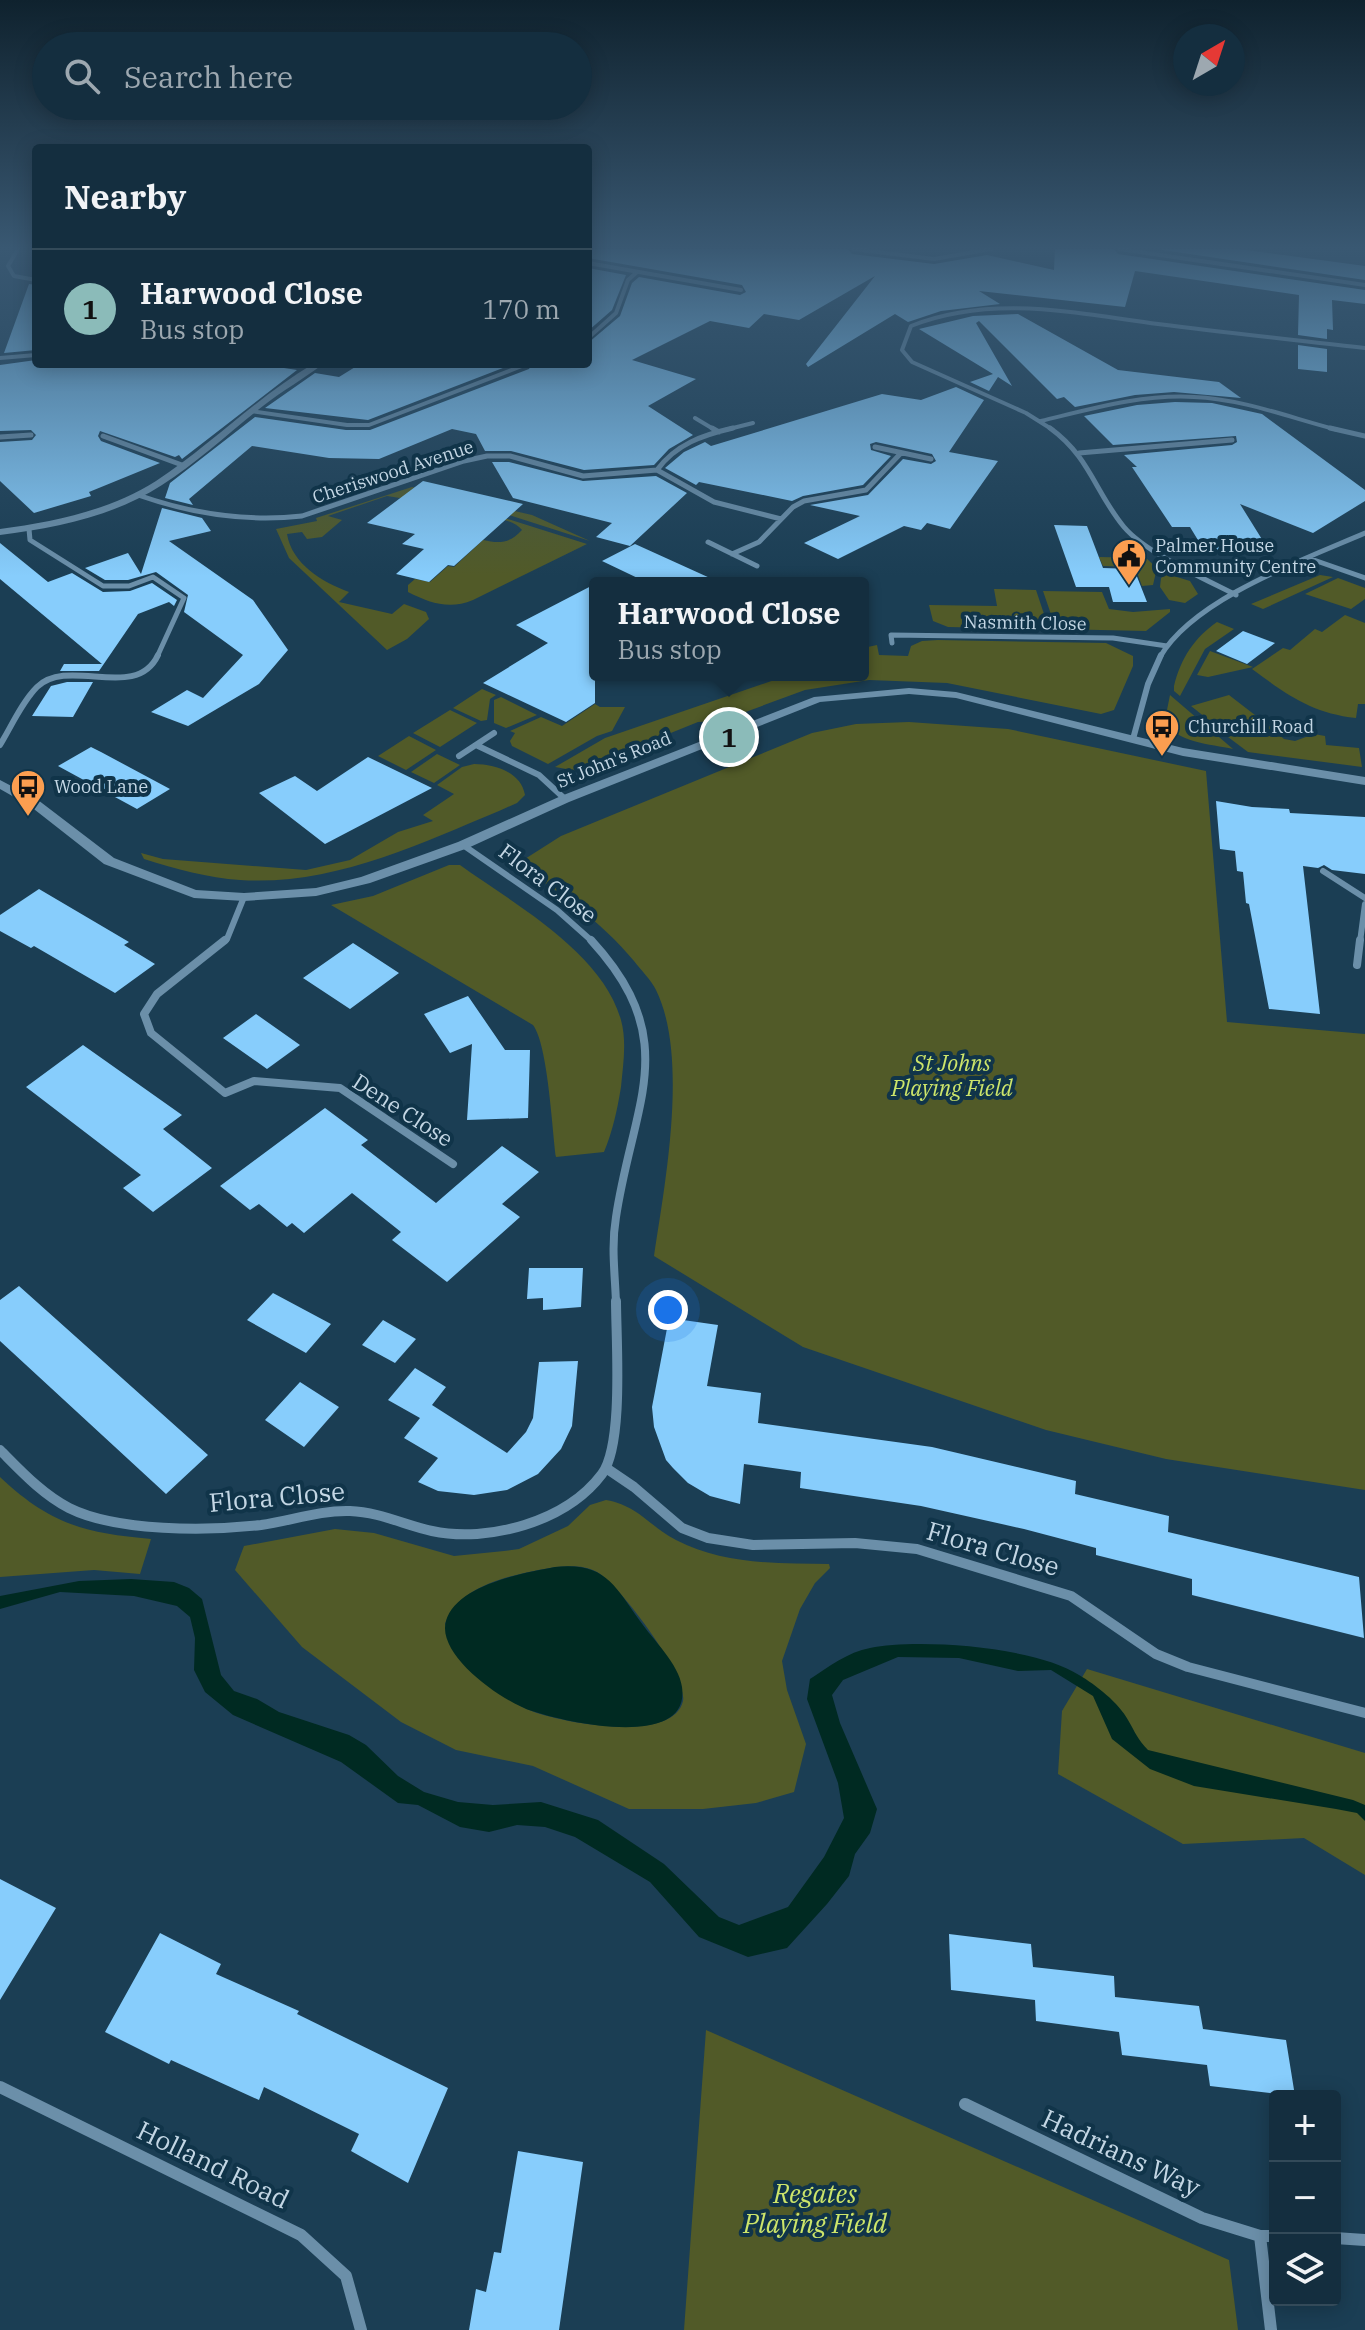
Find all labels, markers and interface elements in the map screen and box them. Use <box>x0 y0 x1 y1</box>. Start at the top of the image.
north arrow <box>1173 24 1245 96</box>
search box <box>32 32 592 120</box>
icon: search <box>60 54 104 98</box>
text: Search here <box>124 57 293 96</box>
text: Nearby <box>64 174 186 218</box>
text: Harwood Close <box>140 273 363 312</box>
text: 1 <box>82 292 98 326</box>
text: 170 m <box>482 292 560 326</box>
text: Bus stop <box>140 312 244 346</box>
street label: Cheriswood Avenue <box>309 435 476 508</box>
place label: Palmer House Community Centre <box>1155 534 1316 578</box>
public building icon: Palmer House Community Centre <box>1110 537 1148 587</box>
popup <box>589 577 869 681</box>
text: Harwood Close <box>618 593 840 632</box>
street label: Nasmith Close <box>963 610 1087 635</box>
text: Bus stop <box>618 632 722 666</box>
pin: 1 <box>703 707 755 767</box>
bus stop icon: Churchill Road <box>1143 708 1181 758</box>
place label: Churchill Road <box>1188 715 1314 738</box>
street label: St John's Road <box>553 726 675 793</box>
bus stop icon: Wood Lane <box>9 768 47 818</box>
place label: Wood Lane <box>54 775 148 798</box>
street label: Flora Close <box>493 836 603 929</box>
park label: St Johns Playing Field <box>890 1048 1014 1102</box>
street label: Dene Close <box>348 1066 459 1153</box>
your location <box>648 1290 688 1330</box>
street label: Flora Close <box>207 1473 346 1519</box>
street label: Flora Close <box>923 1513 1064 1583</box>
map controls <box>1269 2090 1341 2306</box>
button: + <box>1269 2090 1341 2162</box>
street label: Hadrians Way <box>1037 2101 1206 2204</box>
street label: Holland Road <box>132 2113 295 2216</box>
button: − <box>1269 2162 1341 2234</box>
park label: Regates Playing Field <box>742 2176 888 2240</box>
button: layers <box>1269 2234 1341 2306</box>

